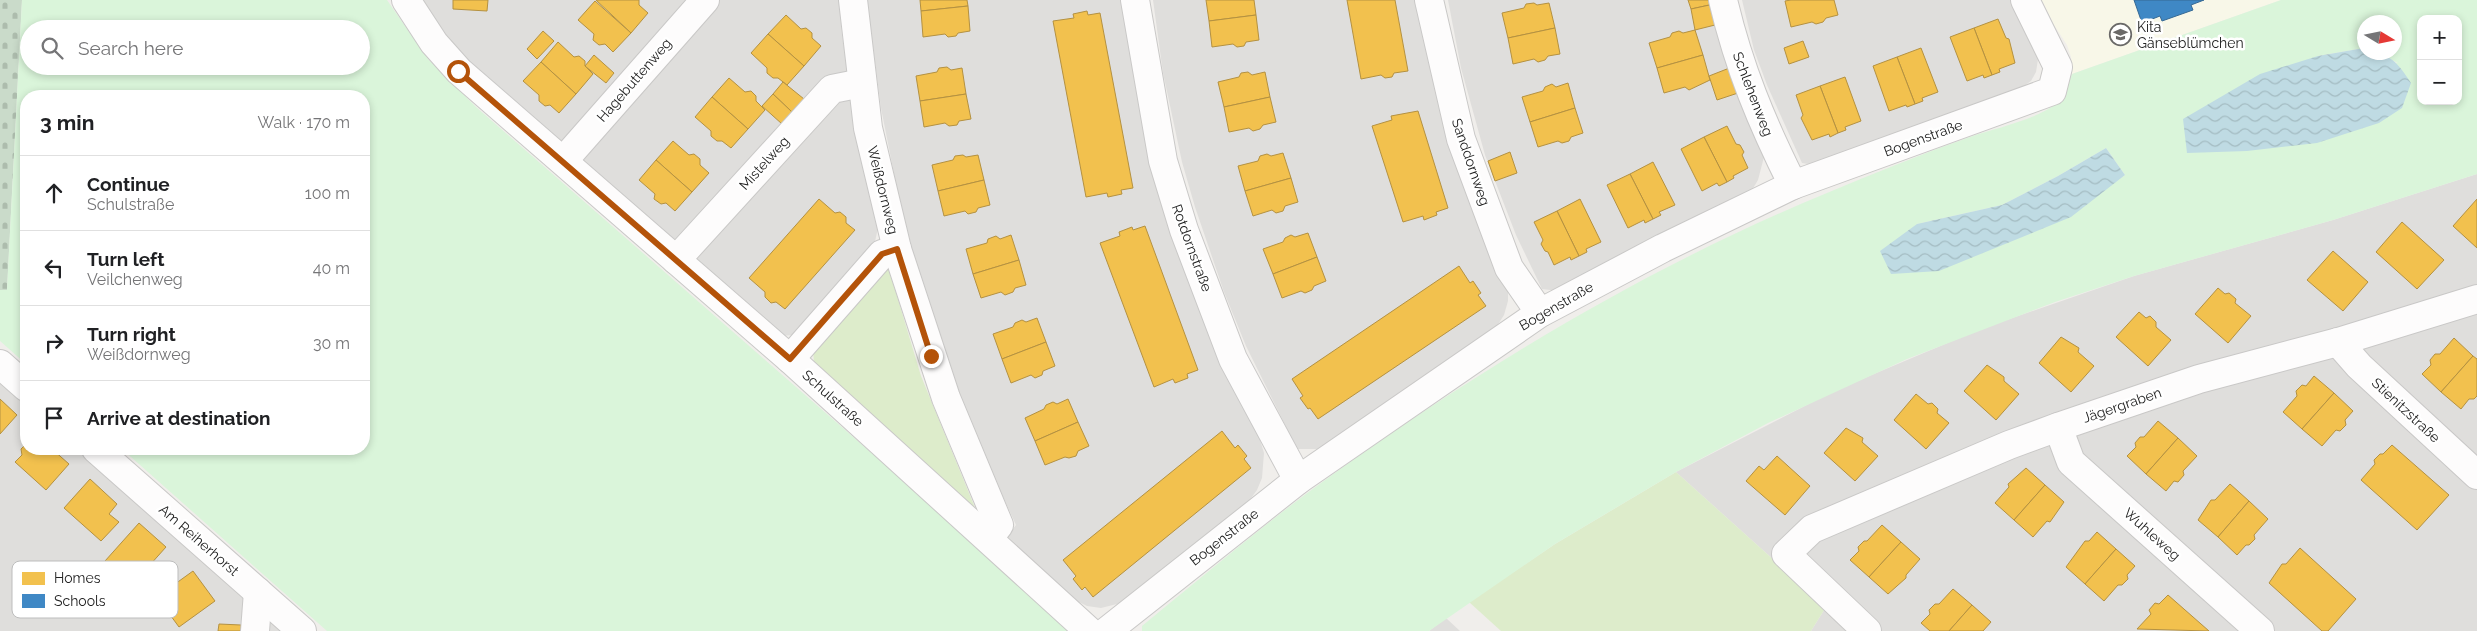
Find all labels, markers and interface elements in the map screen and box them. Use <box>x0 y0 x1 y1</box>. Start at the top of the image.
north arrow <box>2357 15 2402 60</box>
map controls <box>2417 15 2462 105</box>
button: + <box>2417 15 2462 60</box>
place label: Kita Gänseblümchen <box>2137 19 2244 51</box>
search box <box>20 20 370 75</box>
school or university icon: Kita Gänseblümchen <box>2109 23 2133 47</box>
icon: search <box>38 34 66 62</box>
street label: Hagebuttenweg <box>593 35 675 125</box>
text: Search here <box>78 37 184 59</box>
street label: Schlehenweg <box>1730 50 1776 138</box>
route start <box>447 60 470 83</box>
button: − <box>2417 60 2462 105</box>
text: 3 min <box>40 110 94 135</box>
text: Walk · 170 m <box>258 113 350 132</box>
street label: Sanddornweg <box>1449 116 1493 208</box>
street label: Bogenstraße <box>1881 116 1965 160</box>
street label: Mistelweg <box>736 133 792 193</box>
street label: Weißdornweg <box>864 144 902 236</box>
text: Continue <box>87 173 170 195</box>
icon: ahead <box>40 179 68 207</box>
text: 100 m <box>305 184 350 203</box>
text: Schulstraße <box>87 195 174 214</box>
street label: Rotdornstraße <box>1169 202 1215 294</box>
text: Turn left <box>87 248 164 270</box>
icon: left <box>40 254 68 282</box>
text: 40 m <box>313 259 350 278</box>
text: Veilchenweg <box>87 270 183 289</box>
street label: Bogenstraße <box>1516 278 1596 334</box>
text: Turn right <box>87 323 176 345</box>
icon: right <box>40 329 68 357</box>
text: 30 m <box>313 334 350 353</box>
text: Weißdornweg <box>87 345 191 364</box>
route end <box>920 345 943 368</box>
street label: Schulstraße <box>799 367 867 429</box>
street label: Stienitzstraße <box>2369 374 2443 446</box>
street label: Jägergraben <box>2081 384 2163 426</box>
icon: arrive <box>40 404 68 432</box>
text: Arrive at destination <box>87 407 271 429</box>
street label: Am Reiherhorst <box>156 501 242 579</box>
street label: Wuhleweg <box>2120 504 2184 564</box>
street label: Bogenstraße <box>1187 505 1261 569</box>
legend <box>12 561 178 618</box>
text: Homes <box>54 570 101 586</box>
text: Schools <box>54 593 106 609</box>

